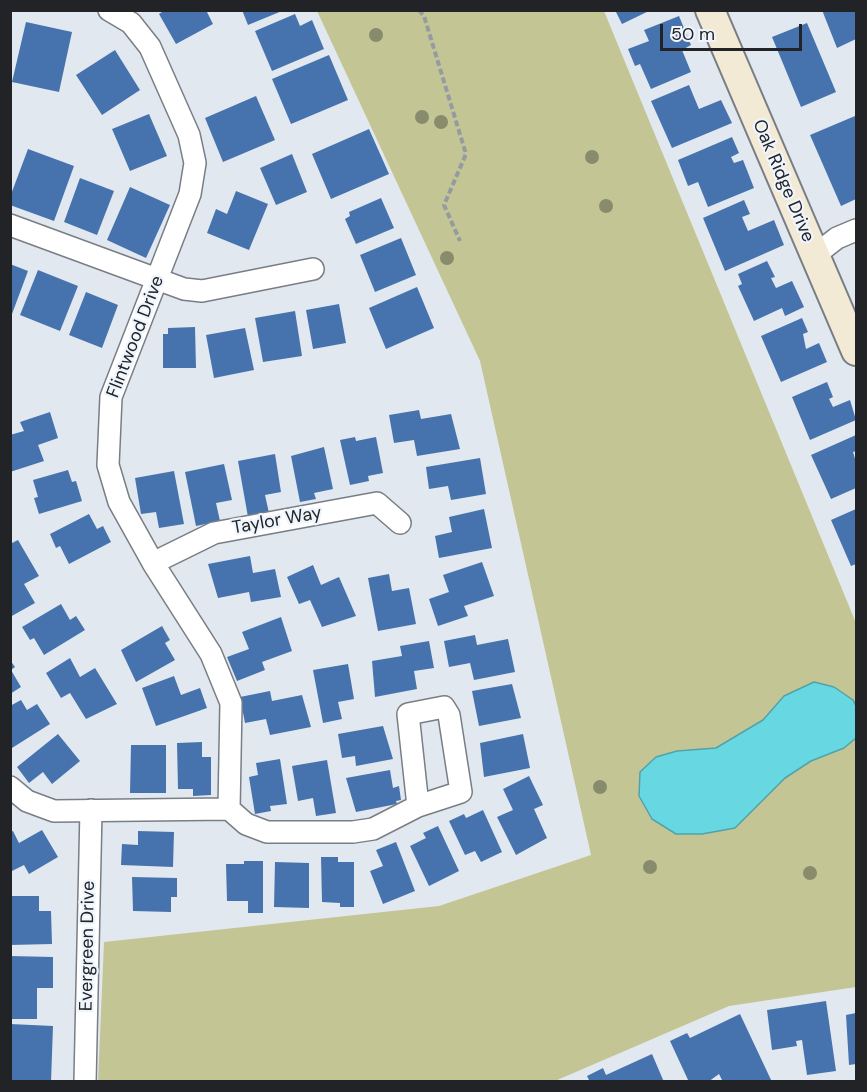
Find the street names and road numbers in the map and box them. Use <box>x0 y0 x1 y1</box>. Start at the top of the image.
street label: Oak Ridge Drive <box>747 116 819 246</box>
street label: Flintwood Drive <box>103 273 169 401</box>
street label: Taylor Way <box>231 503 323 539</box>
street label: Evergreen Drive <box>76 881 100 1011</box>

